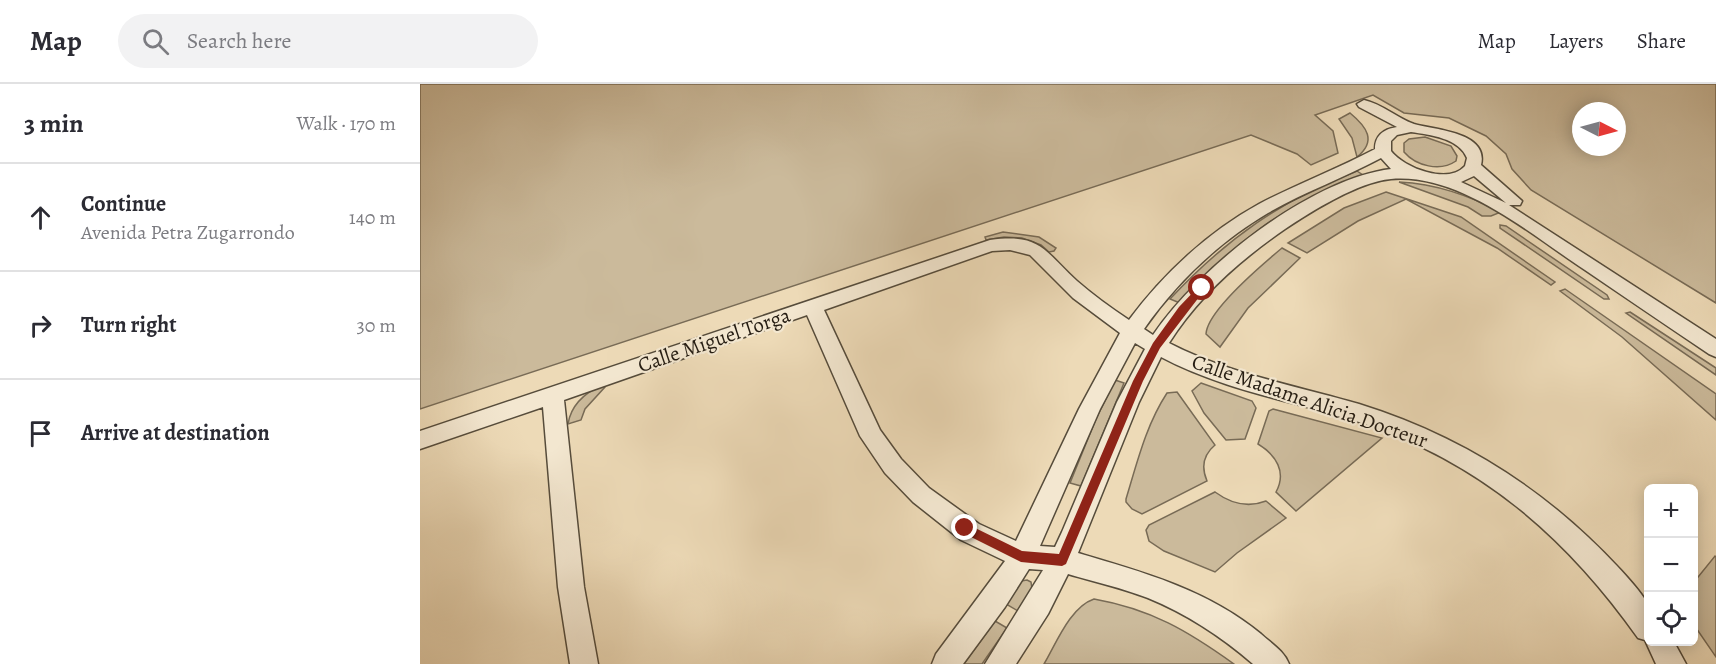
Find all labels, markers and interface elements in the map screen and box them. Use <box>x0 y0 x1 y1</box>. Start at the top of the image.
search box <box>118 14 538 68</box>
text: Map <box>30 22 82 60</box>
icon: search <box>139 25 172 58</box>
text: Search here <box>187 26 291 56</box>
text: Map <box>1477 27 1516 55</box>
text: Layers <box>1549 27 1604 55</box>
text: Share <box>1637 27 1686 55</box>
north arrow <box>1572 102 1626 156</box>
text: 3 min <box>24 106 84 141</box>
text: Walk · 170 m <box>296 110 396 137</box>
text: Continue <box>81 189 166 219</box>
icon: ahead <box>24 201 57 234</box>
text: 140 m <box>349 204 396 231</box>
text: Avenida Petra Zugarrondo <box>81 219 295 246</box>
route start <box>1188 274 1214 300</box>
street label: Calle Miguel Torga <box>634 301 794 379</box>
icon: right <box>24 309 57 342</box>
text: Turn right <box>81 310 177 340</box>
text: 30 m <box>356 312 396 339</box>
street label: Calle Madame Alicia Docteur <box>1188 347 1432 455</box>
icon: arrive <box>24 417 57 450</box>
text: Arrive at destination <box>81 418 270 448</box>
map controls <box>1644 484 1698 646</box>
button: + <box>1644 484 1698 538</box>
route end <box>951 514 977 540</box>
button: − <box>1644 538 1698 592</box>
button: locate <box>1644 592 1698 646</box>

